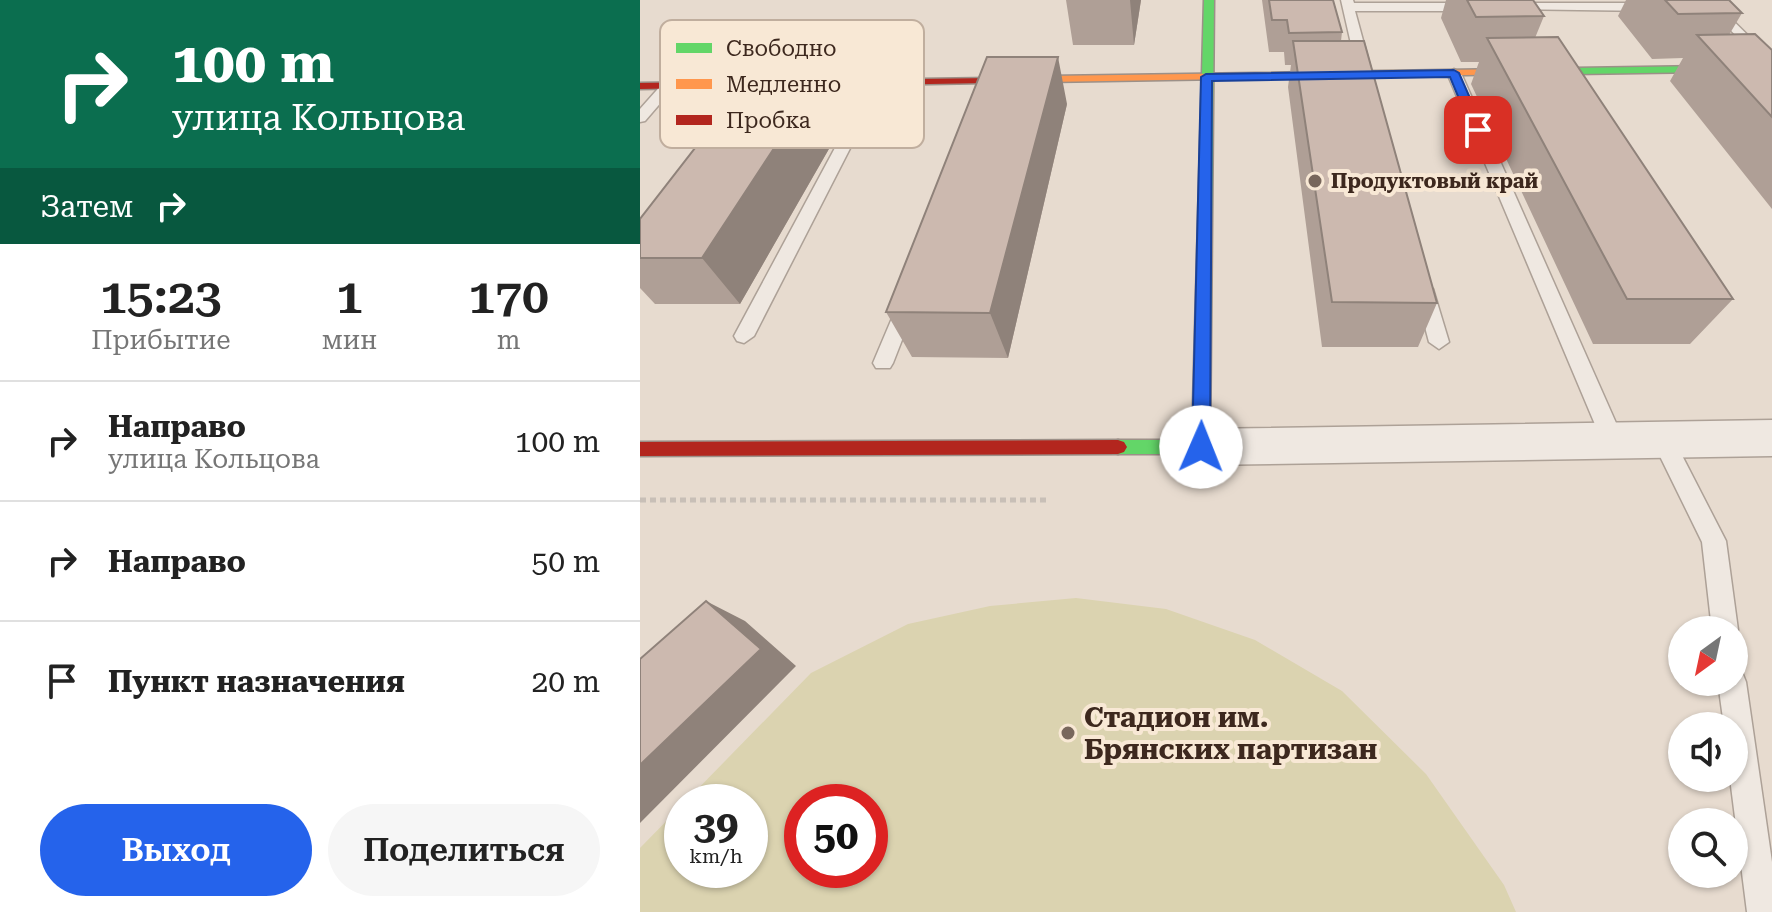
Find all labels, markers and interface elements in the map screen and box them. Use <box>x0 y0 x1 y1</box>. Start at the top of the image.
legend <box>660 20 924 148</box>
text: 100 m <box>172 30 334 96</box>
icon: right <box>40 32 144 136</box>
text: Свободно <box>726 36 837 61</box>
text: Медленно <box>726 72 841 97</box>
pin <box>1444 96 1512 164</box>
text: улица Кольцова <box>172 97 465 139</box>
text: Пробка <box>726 108 811 133</box>
icon: arrive <box>1456 108 1500 152</box>
place label: Продуктовый край <box>1331 169 1539 193</box>
marker: Продуктовый край <box>1306 172 1324 190</box>
icon: right <box>149 184 193 228</box>
text: Затем <box>40 189 133 224</box>
text: 15:23 <box>100 269 222 325</box>
text: 1 <box>336 269 363 325</box>
text: 170 <box>468 269 549 325</box>
text: Прибытие <box>91 325 231 355</box>
text: мин <box>322 325 377 355</box>
text: m <box>497 325 520 355</box>
position arrow <box>1159 405 1243 489</box>
text: Направо <box>108 409 246 444</box>
icon: right <box>40 419 84 463</box>
text: 100 m <box>515 424 600 459</box>
text: улица Кольцова <box>108 444 320 474</box>
icon: right <box>40 539 84 583</box>
text: Направо <box>108 544 246 579</box>
text: 50 m <box>531 544 600 579</box>
north arrow <box>1668 616 1748 696</box>
map controls <box>1668 616 1748 888</box>
icon: arrive <box>40 659 84 703</box>
text: Пункт назначения <box>108 664 405 699</box>
text: 20 m <box>531 664 600 699</box>
place label: Стадион им. Брянских партизан <box>1084 701 1377 766</box>
button: sound <box>1668 712 1748 792</box>
marker: Стадион им. Брянских партизан <box>1059 724 1077 742</box>
speed limit sign: 50 <box>784 784 888 888</box>
text: 39 <box>694 802 738 849</box>
button: Выход <box>40 804 312 896</box>
button: Поделиться <box>328 804 600 896</box>
button: search <box>1668 808 1748 888</box>
text: km/h <box>689 844 743 868</box>

